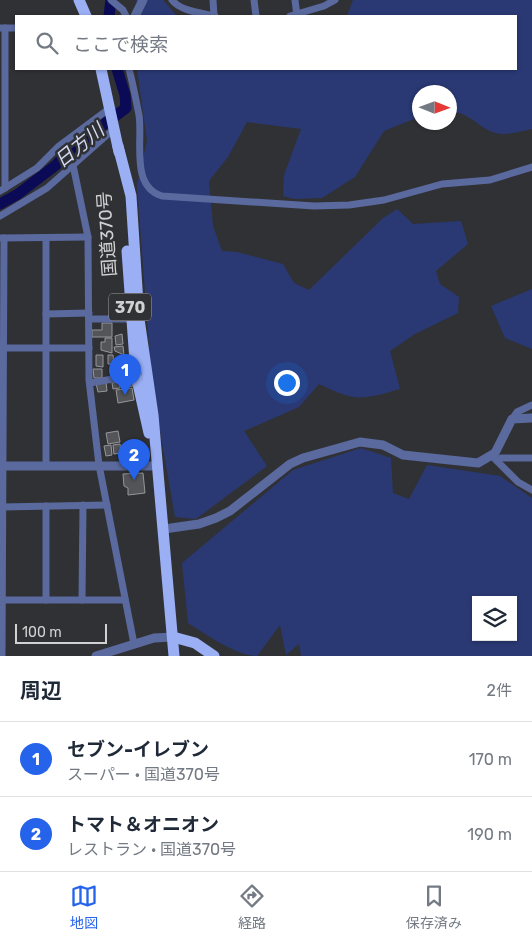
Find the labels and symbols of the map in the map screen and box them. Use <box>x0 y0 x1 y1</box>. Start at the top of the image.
north arrow <box>412 85 457 130</box>
water label: 日方川 <box>50 117 110 172</box>
street label: 国道370号 <box>93 191 121 277</box>
road number: 370 <box>109 294 151 320</box>
pin: 1 <box>109 354 141 395</box>
your location <box>274 370 300 396</box>
pin: 2 <box>118 439 150 480</box>
scale bar <box>15 621 108 644</box>

